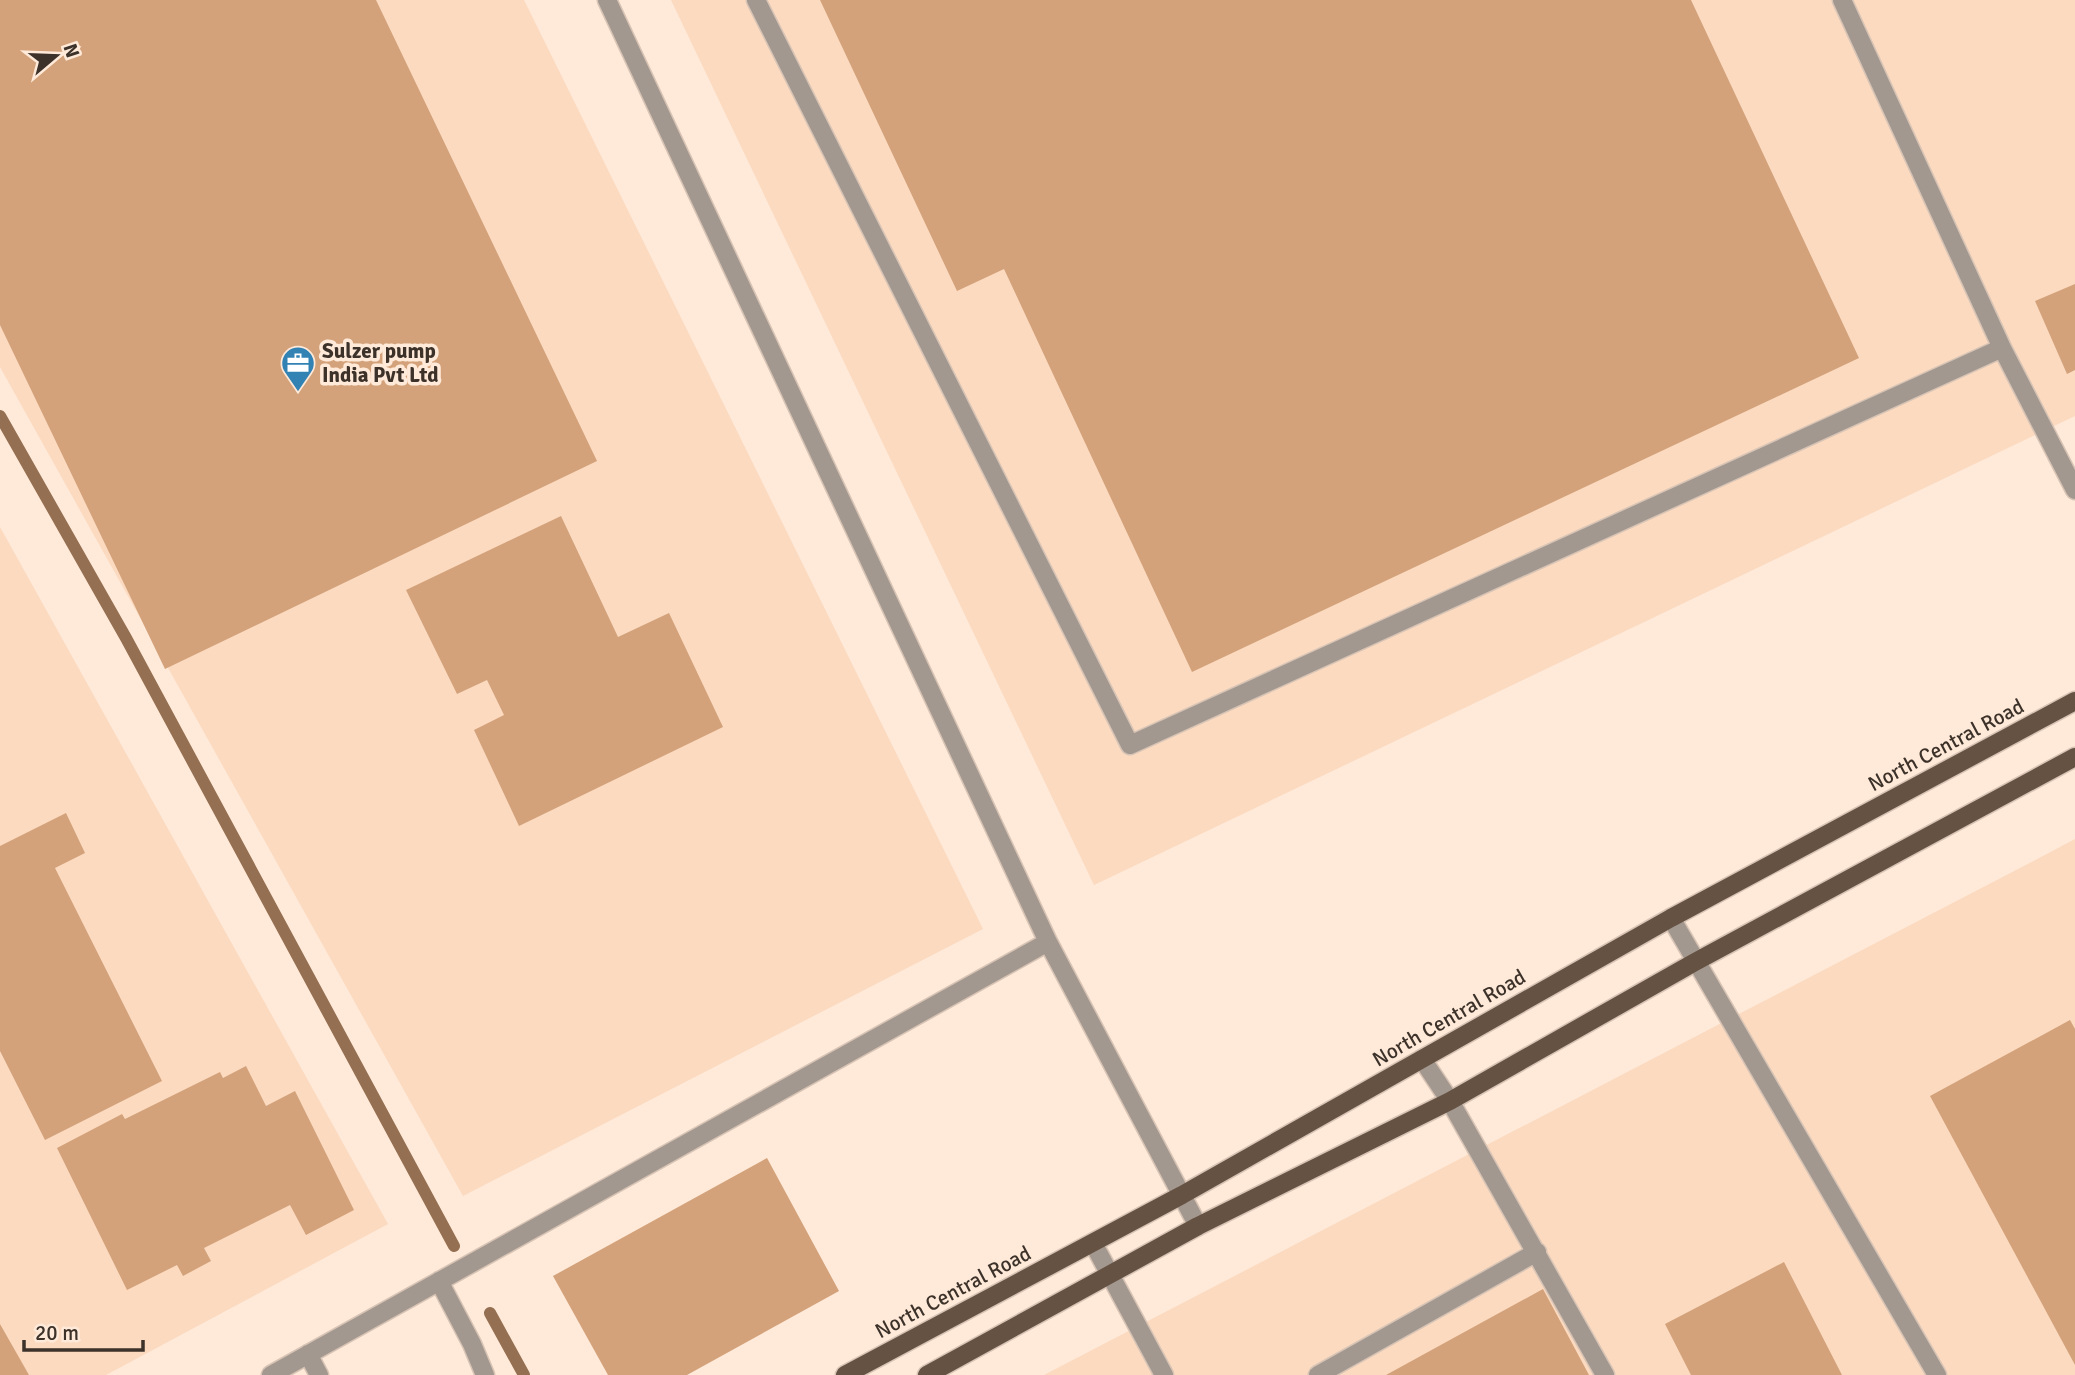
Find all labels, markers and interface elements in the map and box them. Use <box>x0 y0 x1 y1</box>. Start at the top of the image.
north arrow <box>21 21 91 91</box>
text: N <box>58 41 85 61</box>
place label: Sulzer pump India Pvt Ltd <box>322 338 439 388</box>
office icon: Sulzer pump India Pvt Ltd <box>279 344 317 393</box>
street label: North Central Road <box>1864 693 2028 797</box>
street label: North Central Road <box>1368 964 1530 1072</box>
street label: North Central Road <box>871 1240 1035 1344</box>
scale bar <box>24 1308 144 1352</box>
text: 20 m <box>35 1320 79 1346</box>

